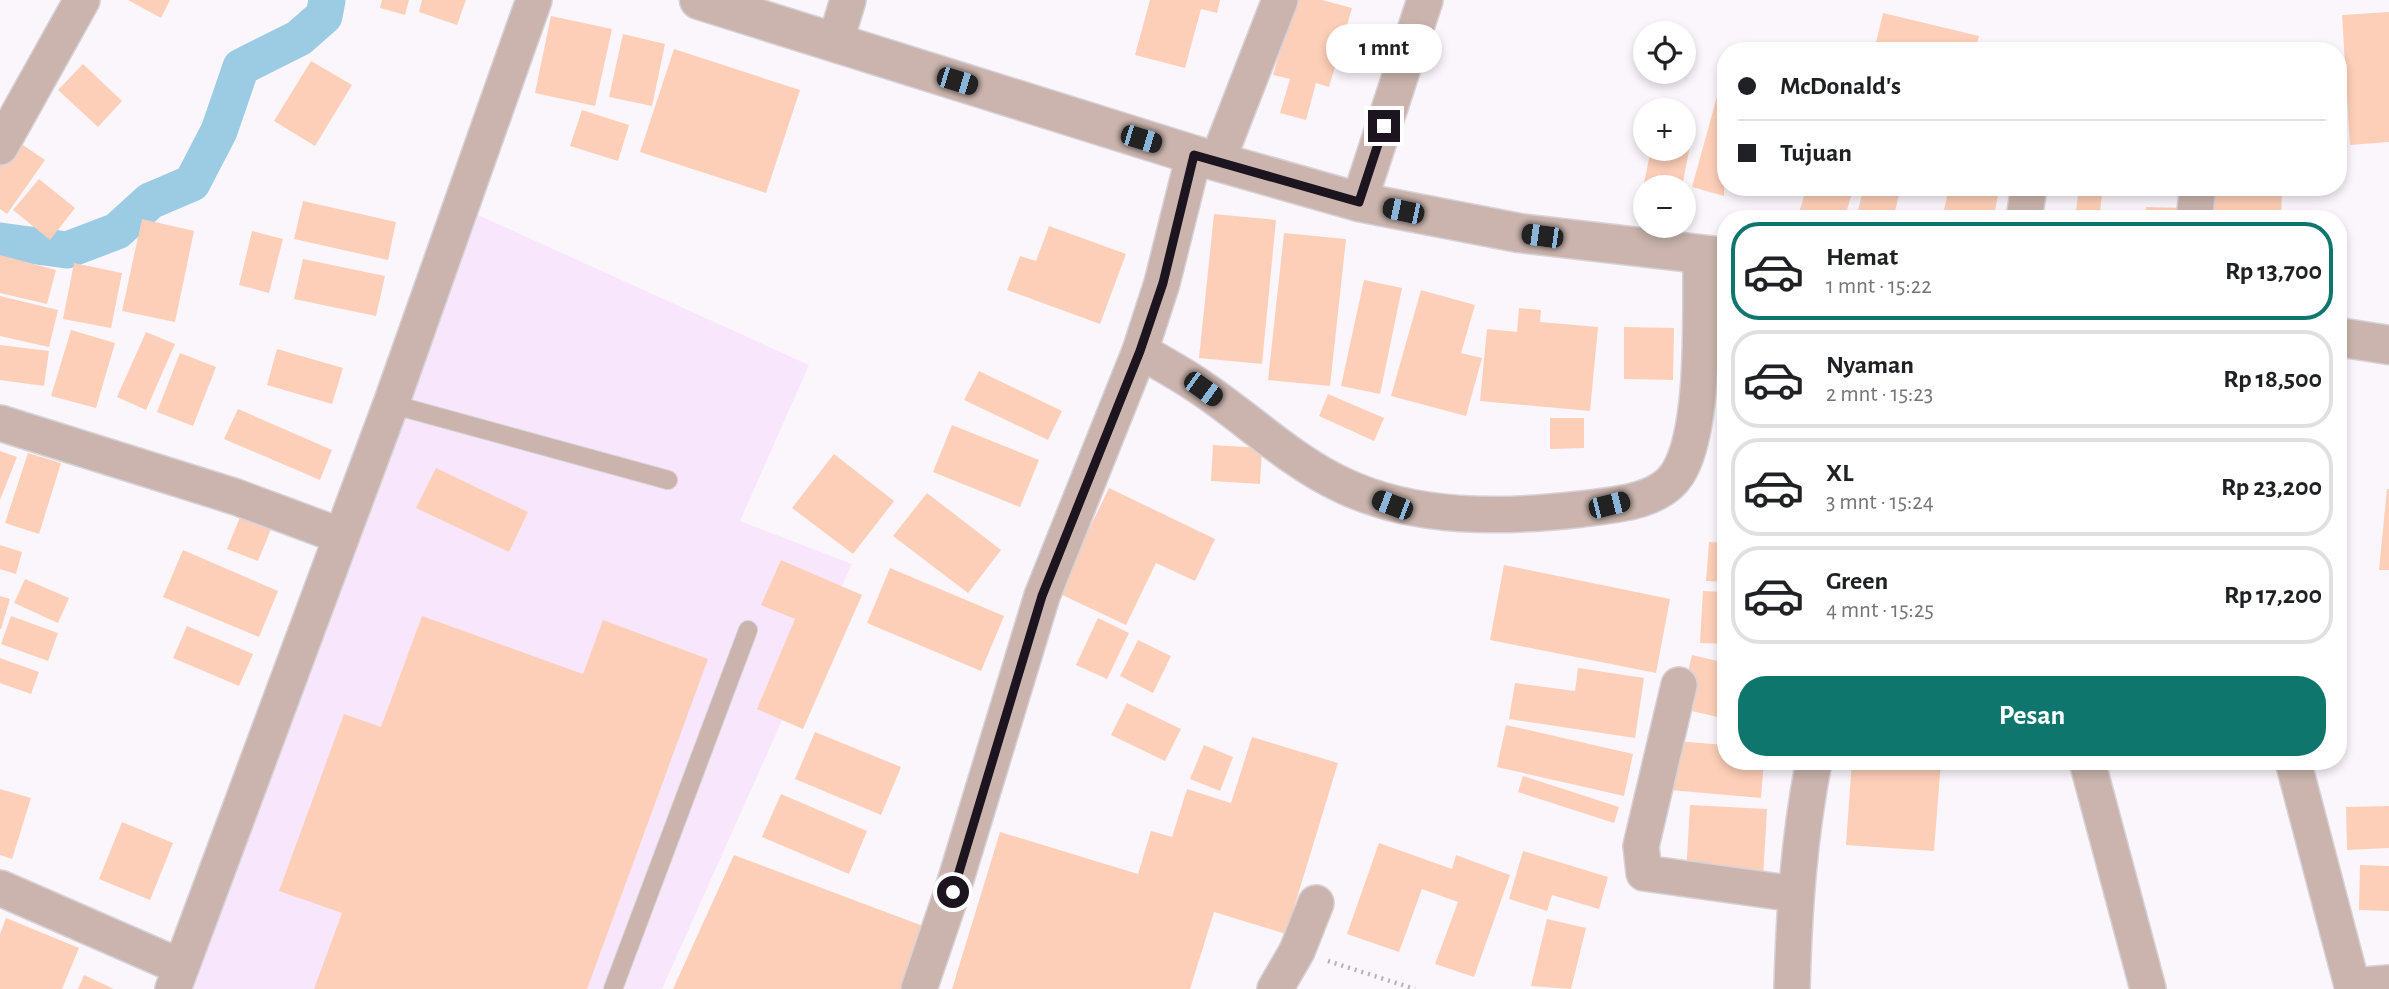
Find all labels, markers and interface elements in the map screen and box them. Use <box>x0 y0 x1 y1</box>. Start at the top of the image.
map controls <box>1633 21 1696 238</box>
button: locate <box>1633 21 1696 84</box>
callout: 1 mnt <box>1326 24 1442 74</box>
text: 1 mnt <box>1359 37 1409 60</box>
car <box>934 65 981 97</box>
text: McDonald's <box>1780 73 1901 99</box>
button: + <box>1633 98 1696 161</box>
route end <box>1368 110 1400 142</box>
car <box>1118 123 1165 155</box>
text: Tujuan <box>1780 140 1852 166</box>
button: − <box>1633 175 1696 238</box>
car <box>1381 196 1426 226</box>
car <box>1520 223 1565 249</box>
icon: car <box>1742 240 1805 303</box>
text: Hemat <box>1826 244 1898 270</box>
text: Rp 13,700 <box>2225 258 2322 284</box>
text: 1 mnt · 15:22 <box>1826 275 1932 298</box>
icon: car <box>1742 348 1805 411</box>
text: Nyaman <box>1826 352 1914 378</box>
text: Rp 18,500 <box>2223 366 2322 392</box>
car <box>1180 368 1227 410</box>
text: 2 mnt · 15:23 <box>1826 383 1933 406</box>
icon: car <box>1742 456 1805 519</box>
text: XL <box>1826 460 1853 486</box>
text: Rp 23,200 <box>2221 474 2322 500</box>
car <box>1369 488 1416 522</box>
car <box>1587 490 1632 520</box>
text: 3 mnt · 15:24 <box>1826 491 1934 514</box>
icon: car <box>1742 564 1805 627</box>
text: Green <box>1826 568 1888 594</box>
text: Rp 17,200 <box>2224 582 2322 608</box>
text: 4 mnt · 15:25 <box>1826 599 1934 622</box>
button: Pesan <box>1738 676 2326 756</box>
route start <box>937 876 969 908</box>

